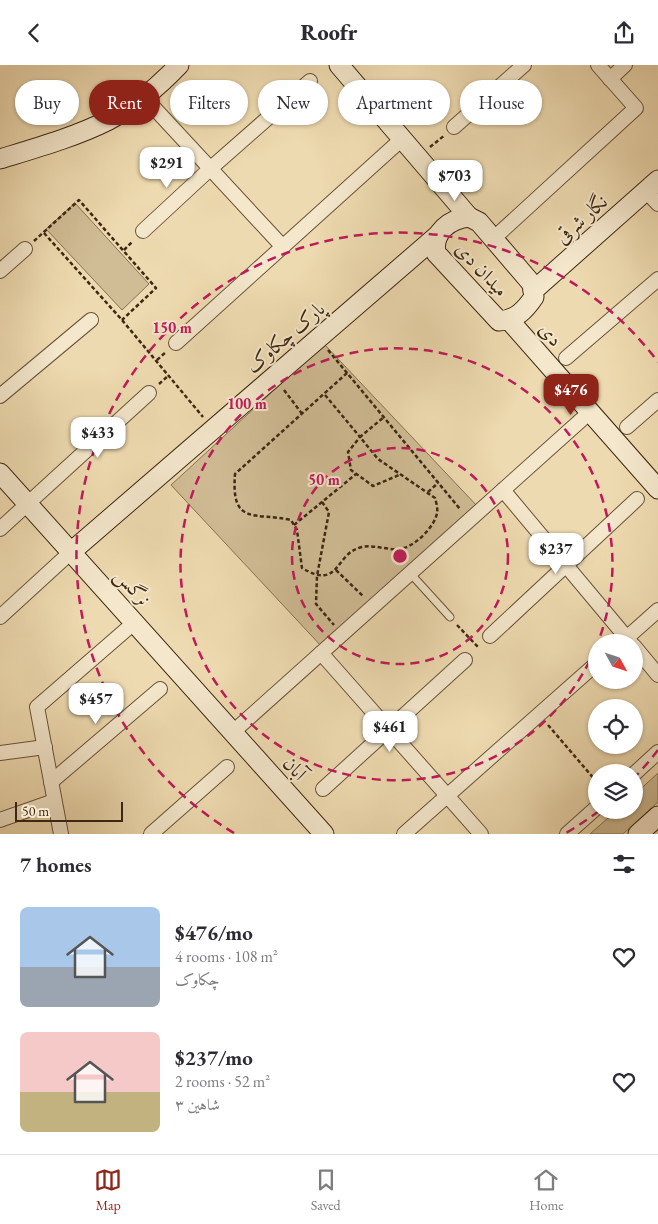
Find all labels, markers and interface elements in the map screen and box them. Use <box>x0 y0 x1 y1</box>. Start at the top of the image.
text: Roofr <box>301 18 357 47</box>
icon: back <box>20 19 48 47</box>
icon: share <box>610 19 638 47</box>
chip: Buy <box>15 80 79 125</box>
chip: Rent <box>89 80 160 125</box>
chip: Filters <box>170 80 248 125</box>
chip: New <box>258 80 328 125</box>
chip: Apartment <box>338 80 450 125</box>
chip: House <box>460 80 542 125</box>
pin: $291 <box>137 147 197 189</box>
text: $291 <box>151 152 183 173</box>
pin: $703 <box>425 159 485 202</box>
text: $703 <box>439 165 471 186</box>
street label: نگار شرقی <box>549 188 614 250</box>
street label: میدان دی <box>450 236 514 302</box>
street label: پارک چکاوک <box>240 295 332 380</box>
street label: دی <box>533 316 569 352</box>
text: 150 m <box>152 318 192 337</box>
pin: $476 <box>541 373 601 416</box>
text: $476 <box>555 379 587 400</box>
text: 100 m <box>227 394 267 413</box>
pin: $433 <box>68 417 128 459</box>
text: $433 <box>82 422 114 443</box>
text: 50 m <box>308 470 340 489</box>
pin: $237 <box>526 533 586 575</box>
text: $237 <box>540 538 572 559</box>
centre of rings <box>391 547 409 565</box>
street label: نرگس <box>108 562 157 612</box>
north arrow <box>588 634 642 689</box>
map controls <box>588 634 643 819</box>
pin: $457 <box>66 683 126 725</box>
text: $457 <box>80 688 112 709</box>
button: locate <box>588 699 643 754</box>
pin: $461 <box>360 711 420 753</box>
text: $461 <box>374 716 406 737</box>
street label: آبان <box>277 750 315 788</box>
button: layers <box>588 764 643 819</box>
scale bar <box>15 799 122 822</box>
text: 50 m <box>22 802 49 820</box>
icon: filters <box>610 850 638 878</box>
text: 7 homes <box>20 851 92 878</box>
text: $476/mo <box>175 919 253 946</box>
icon: home <box>60 927 120 987</box>
icon: heart <box>610 943 638 971</box>
text: 4 rooms · 108 m² <box>175 946 278 967</box>
text: چکاوک <box>175 969 219 990</box>
text: $237/mo <box>175 1044 253 1071</box>
icon: home <box>60 1052 120 1112</box>
icon: heart <box>610 1068 638 1096</box>
text: 2 rooms · 52 m² <box>175 1071 270 1092</box>
text: شاهین ۳ <box>175 1094 220 1115</box>
tab: Map <box>94 1166 122 1214</box>
tab: Saved <box>311 1166 341 1214</box>
tab: Home <box>529 1166 564 1214</box>

